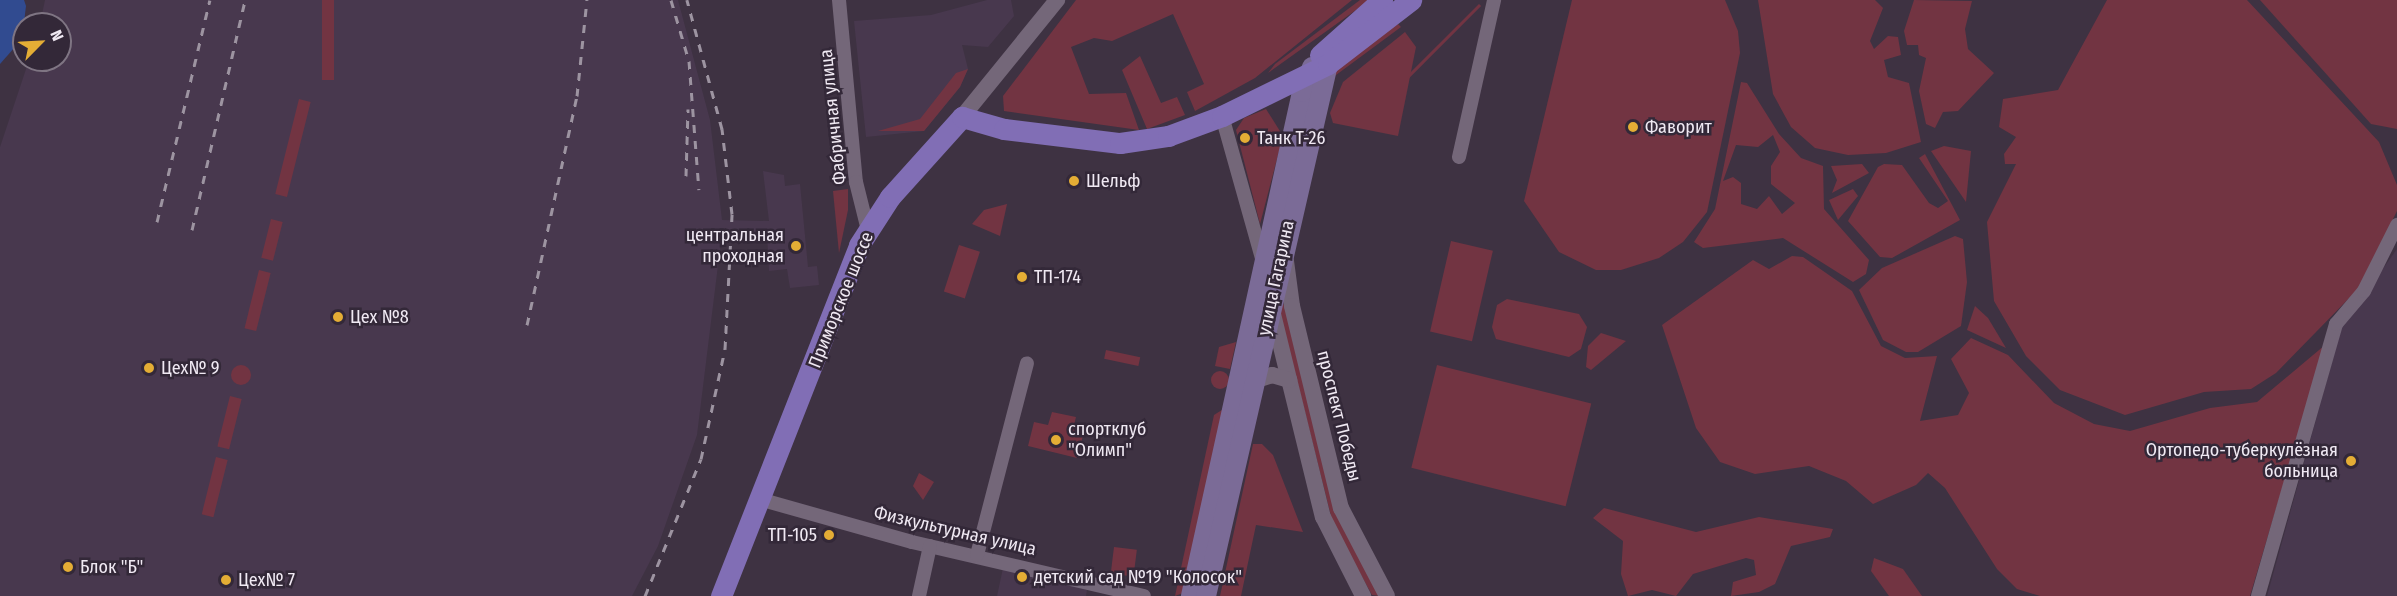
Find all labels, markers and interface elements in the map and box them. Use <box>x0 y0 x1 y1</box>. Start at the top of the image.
north arrow <box>12 12 72 72</box>
text: N <box>46 27 68 44</box>
street label: Фабричная улица <box>815 48 851 186</box>
place label: Фаворит <box>1645 116 1712 138</box>
marker: Фаворит <box>1626 120 1640 134</box>
place label: Танк Т-26 <box>1257 127 1325 149</box>
marker: Танк Т-26 <box>1238 131 1252 145</box>
place label: Шельф <box>1086 170 1140 192</box>
marker: Шельф <box>1067 174 1081 188</box>
street label: улица Гагарина <box>1253 218 1299 338</box>
place label: центральная проходная <box>686 225 784 268</box>
street label: Приморское шоссе <box>804 229 878 371</box>
marker: центральная проходная <box>789 239 803 253</box>
place label: ТП-174 <box>1034 266 1081 288</box>
marker: ТП-174 <box>1015 270 1029 284</box>
place label: Цех №8 <box>350 306 409 328</box>
marker: Цех №8 <box>331 310 345 324</box>
street label: проспект Победы <box>1312 348 1366 484</box>
place label: Цех№ 9 <box>161 357 220 379</box>
marker: Цех№ 9 <box>142 361 156 375</box>
place label: спортклуб "Олимп" <box>1068 419 1146 462</box>
marker: спортклуб "Олимп" <box>1049 433 1063 447</box>
place label: Ортопедо-туберкулёзная больница <box>2146 440 2338 482</box>
marker: Ортопедо-туберкулёзная больница <box>2342 452 2360 470</box>
street label: Физкультурная улица <box>872 502 1038 560</box>
place label: ТП-105 <box>768 524 817 546</box>
marker: ТП-105 <box>822 528 836 542</box>
place label: Блок "Б" <box>80 556 143 578</box>
marker: Блок "Б" <box>61 560 75 574</box>
place label: детский сад №19 "Колосок" <box>1034 566 1242 588</box>
place label: Цех№ 7 <box>238 569 295 591</box>
marker: детский сад №19 "Колосок" <box>1015 570 1029 584</box>
marker: Цех№ 7 <box>219 573 233 587</box>

